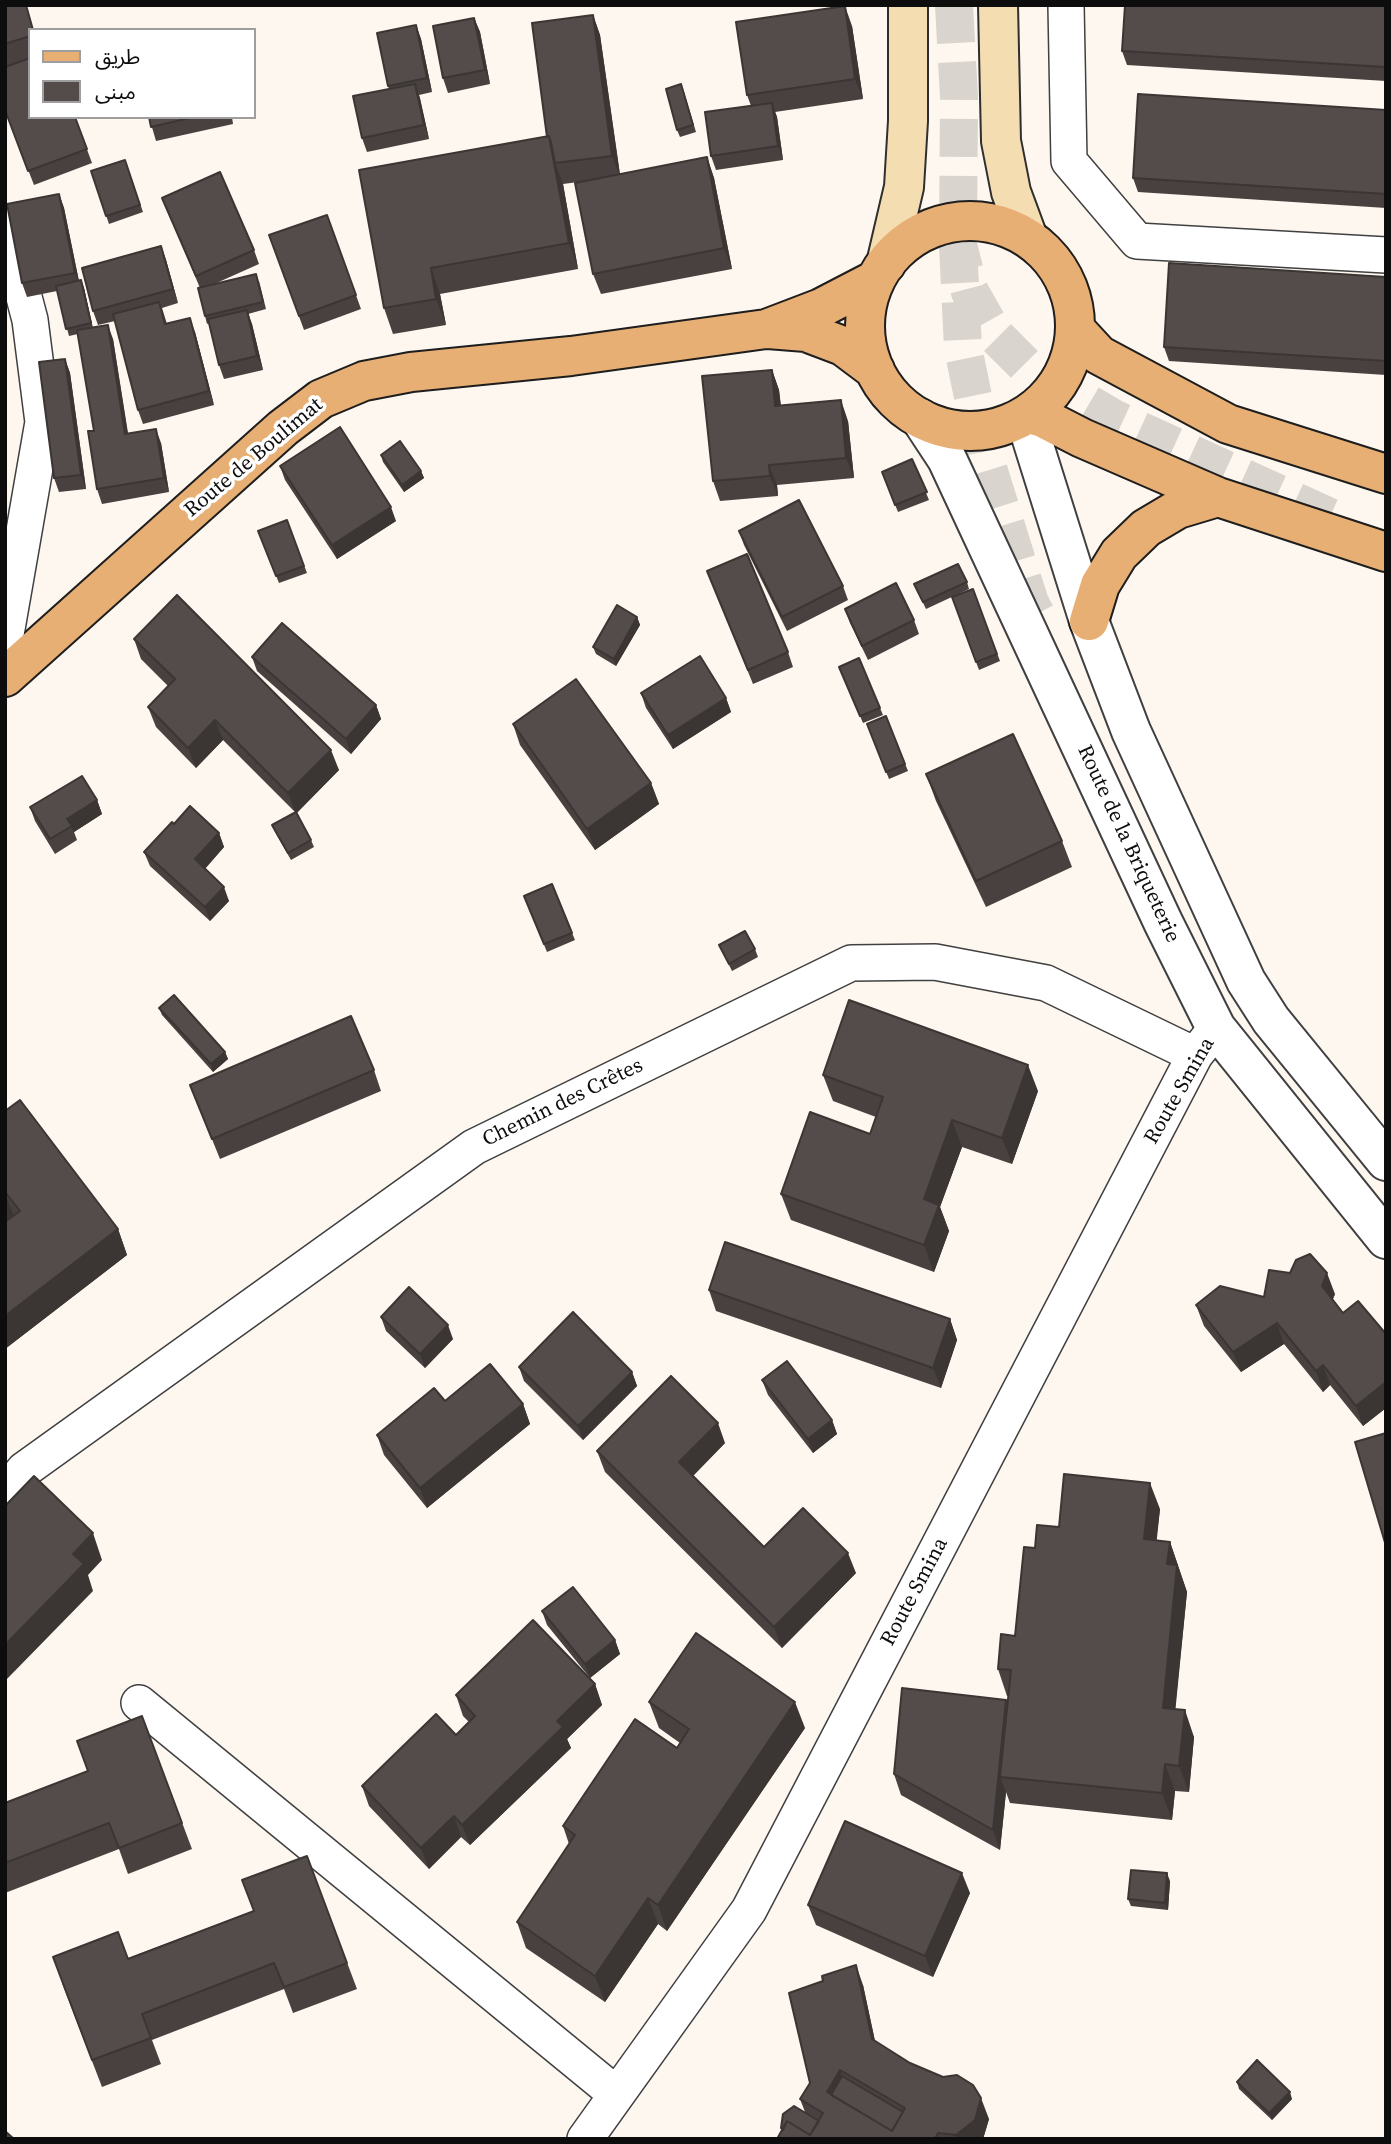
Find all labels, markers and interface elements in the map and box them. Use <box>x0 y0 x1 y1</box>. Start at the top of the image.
legend <box>28 28 256 119</box>
text: طريق <box>95 42 140 71</box>
text: مبنى <box>95 77 136 106</box>
street label: Route de Boulimat <box>180 393 328 523</box>
street label: Route de la Briqueterie <box>1071 741 1185 947</box>
street label: Route Smina <box>1139 1033 1221 1149</box>
street label: Chemin des Crêtes <box>479 1053 647 1153</box>
street label: Route Smina <box>876 1534 954 1650</box>

